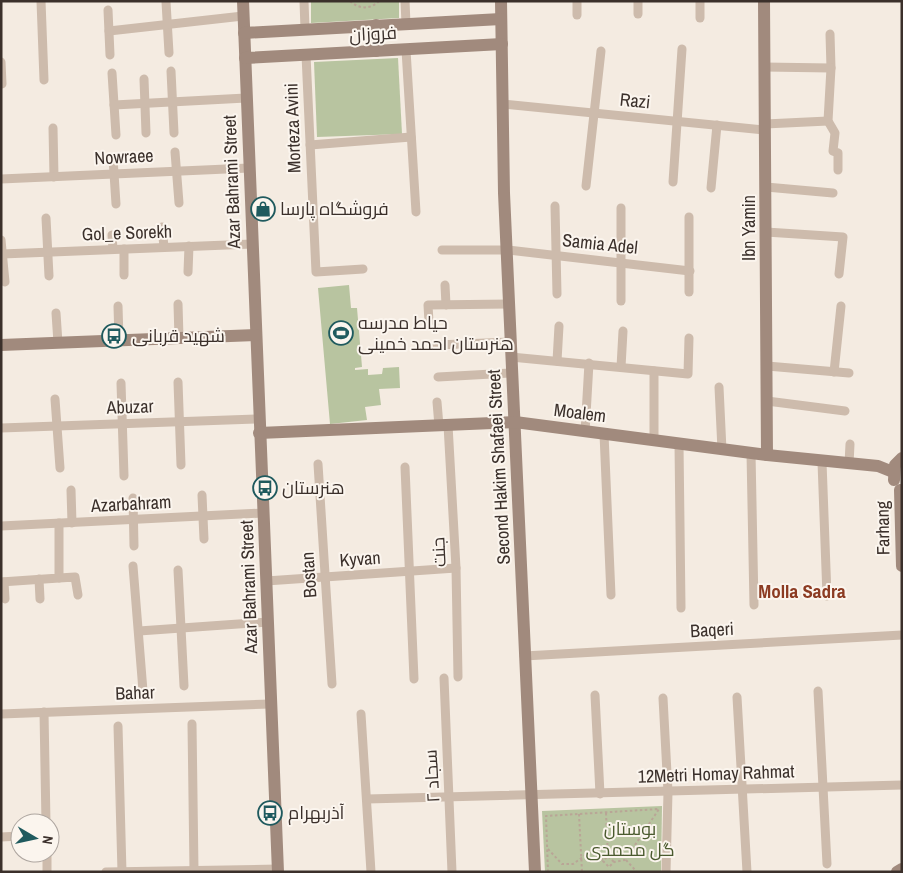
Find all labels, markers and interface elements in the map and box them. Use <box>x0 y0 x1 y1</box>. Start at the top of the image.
street label: فروزان <box>349 20 397 47</box>
street label: Morteza Avini <box>278 83 307 173</box>
street label: Razi <box>619 86 651 115</box>
street label: Azar Bahrami Street <box>217 115 246 250</box>
street label: Nowraee <box>94 142 154 171</box>
street label: Ibn Yamin <box>736 195 761 261</box>
shop icon: فروشگاه پارسا <box>250 196 276 222</box>
place label: فروشگاه پارسا <box>280 196 389 221</box>
street label: Gol_e Sorekh <box>81 218 173 247</box>
street label: Samia Adel <box>561 227 639 260</box>
place label: حیاط مدرسه هنرستان احمد خمینی <box>358 310 514 356</box>
sports icon: حیاط مدرسه هنرستان احمد خمینی <box>328 320 354 346</box>
bus stop icon: شهید قربانی <box>101 323 127 349</box>
place label: شهید قربانی <box>132 323 225 348</box>
street label: Second Hakim Shafaei Street <box>481 369 516 565</box>
street label: Abuzar <box>105 393 154 420</box>
street label: Moalem <box>552 397 608 428</box>
bus stop icon: هنرستان <box>252 475 278 501</box>
place label: هنرستان <box>282 475 345 500</box>
street label: Azarbahram <box>89 489 172 518</box>
street label: Farhang <box>870 500 895 555</box>
street label: Azar Bahrami Street <box>234 520 263 655</box>
street label: جنت <box>425 536 452 568</box>
street label: Kyvan <box>339 545 381 572</box>
street label: Bostan <box>294 551 323 599</box>
district label: Molla Sadra <box>758 578 846 604</box>
street label: Baqeri <box>690 616 734 643</box>
street label: Bahar <box>115 679 155 706</box>
street label: سجاد ۲ <box>418 749 445 803</box>
street label: 12Metri Homay Rahmat <box>637 758 795 789</box>
bus stop icon: آذربهرام <box>257 800 283 826</box>
place label: آذربهرام <box>288 800 345 825</box>
north arrow <box>10 813 60 863</box>
park label: بوستان گل محمدی <box>585 816 675 862</box>
text: N <box>38 835 57 846</box>

